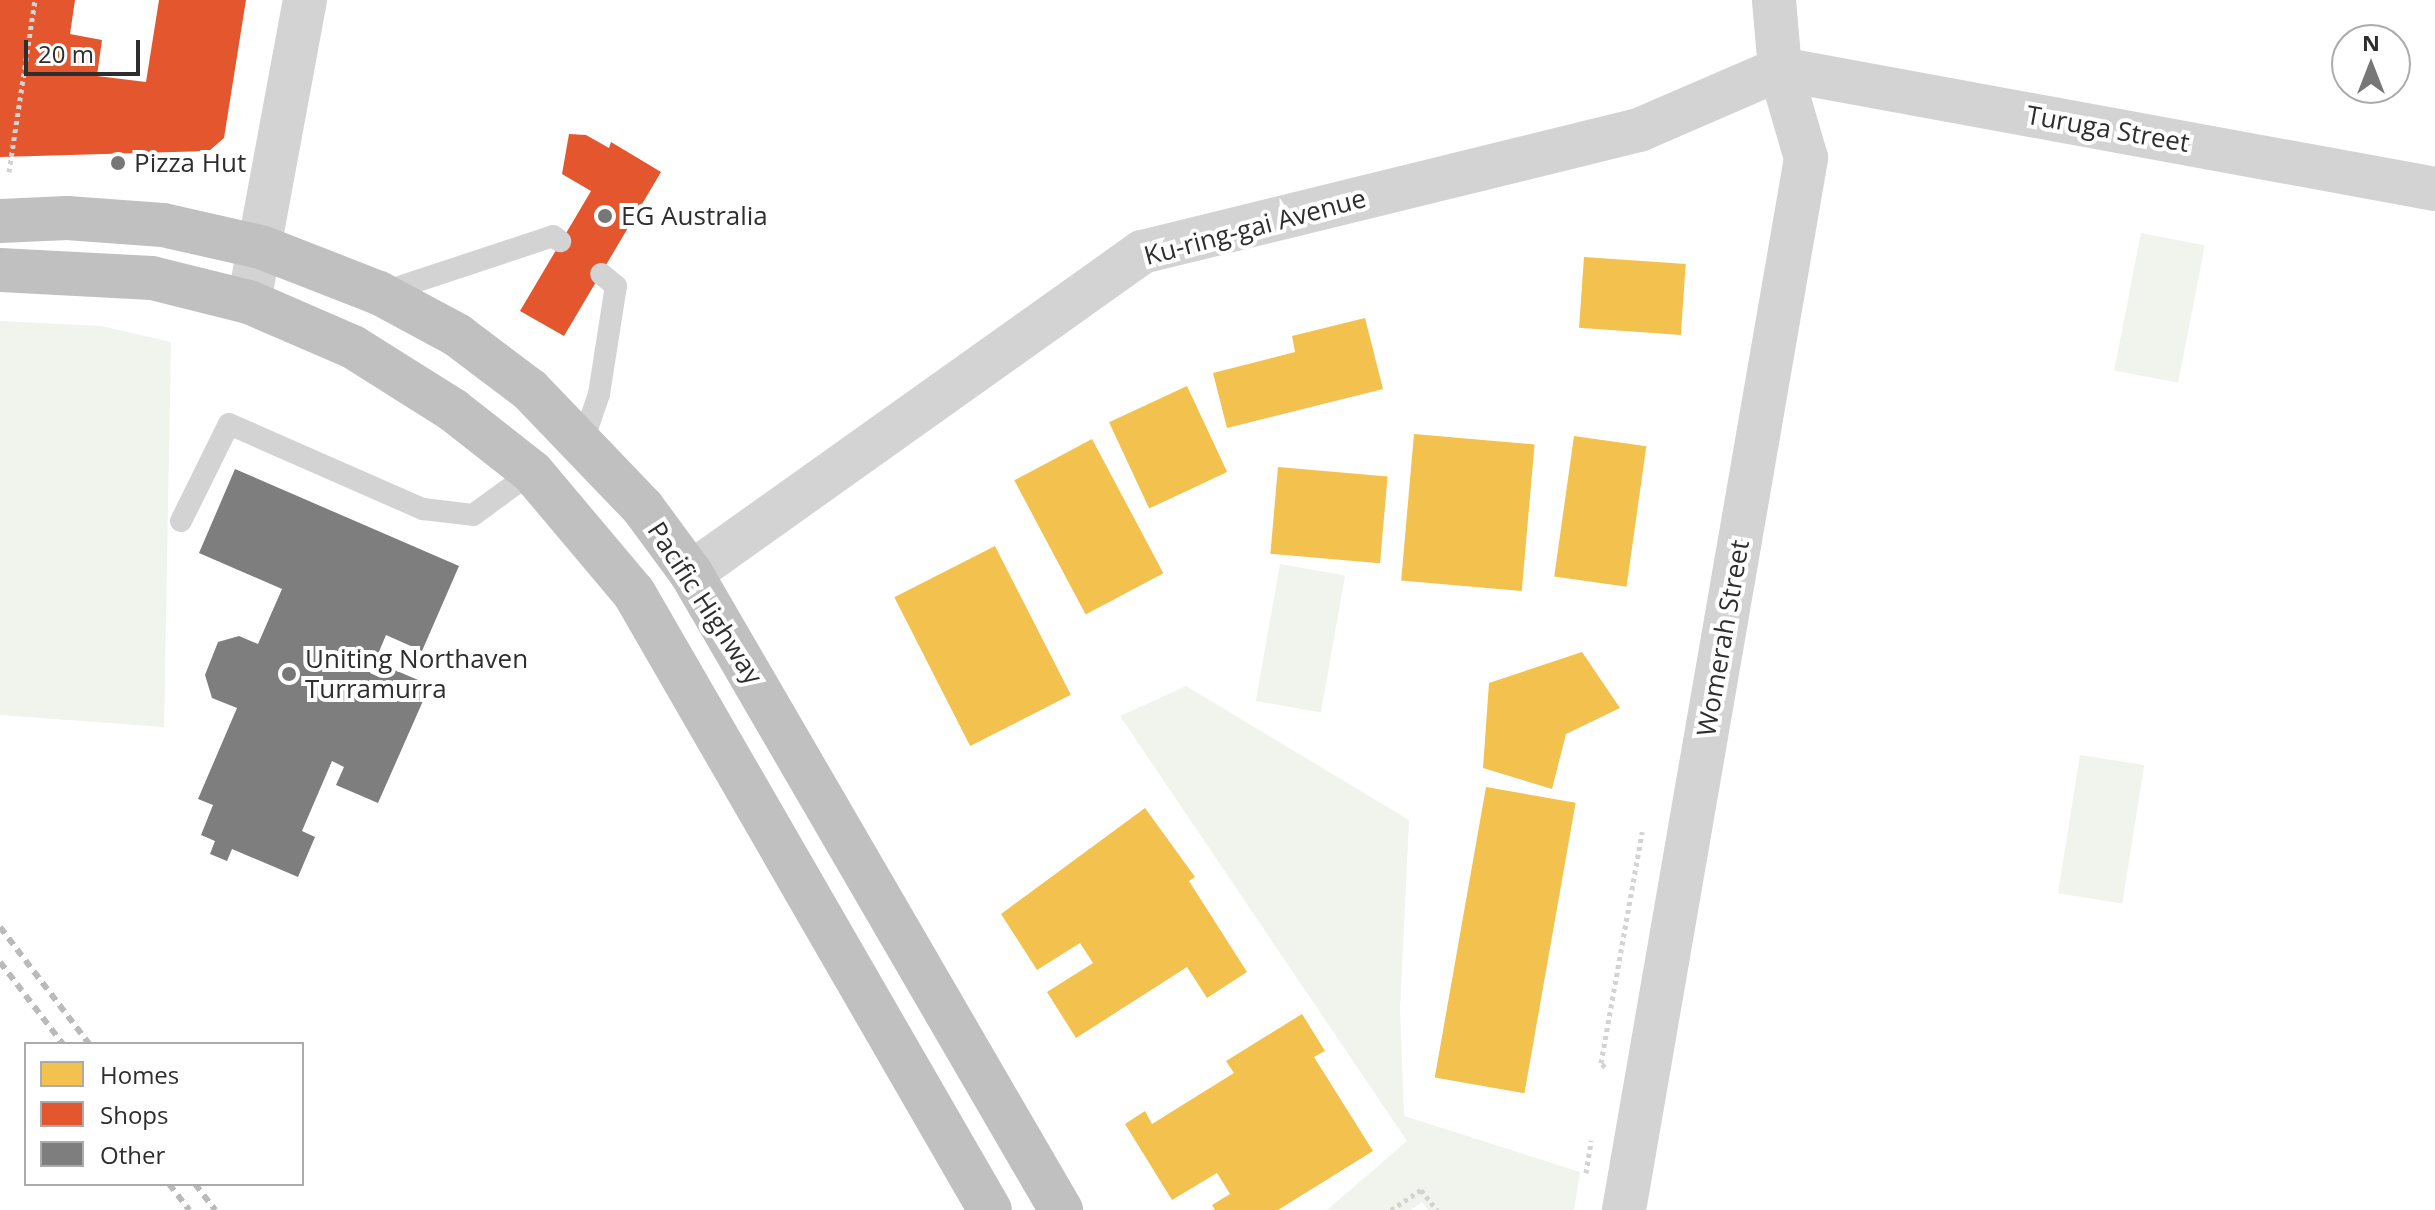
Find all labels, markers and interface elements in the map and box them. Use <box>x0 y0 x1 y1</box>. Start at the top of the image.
scale bar <box>28 24 144 74</box>
north arrow <box>2331 24 2411 104</box>
text: N <box>2362 27 2380 57</box>
text: 20 m <box>38 37 94 70</box>
street label: Turuga Street <box>2024 99 2192 159</box>
place label: Pizza Hut <box>134 147 246 179</box>
marker: Pizza Hut <box>109 154 127 172</box>
street label: Ku-ring-gai Avenue <box>1141 182 1369 272</box>
place label: EG Australia <box>621 200 768 232</box>
marker: EG Australia <box>596 207 614 225</box>
street label: Pacific Highway <box>641 516 769 690</box>
street label: Womerah Street <box>1690 537 1756 739</box>
place label: Uniting Northaven Turramurra <box>305 643 528 704</box>
marker: Uniting Northaven Turramurra <box>280 665 298 683</box>
legend <box>24 1042 304 1186</box>
text: Homes <box>100 1058 179 1091</box>
text: Shops <box>100 1098 168 1131</box>
text: Other <box>100 1138 165 1171</box>

